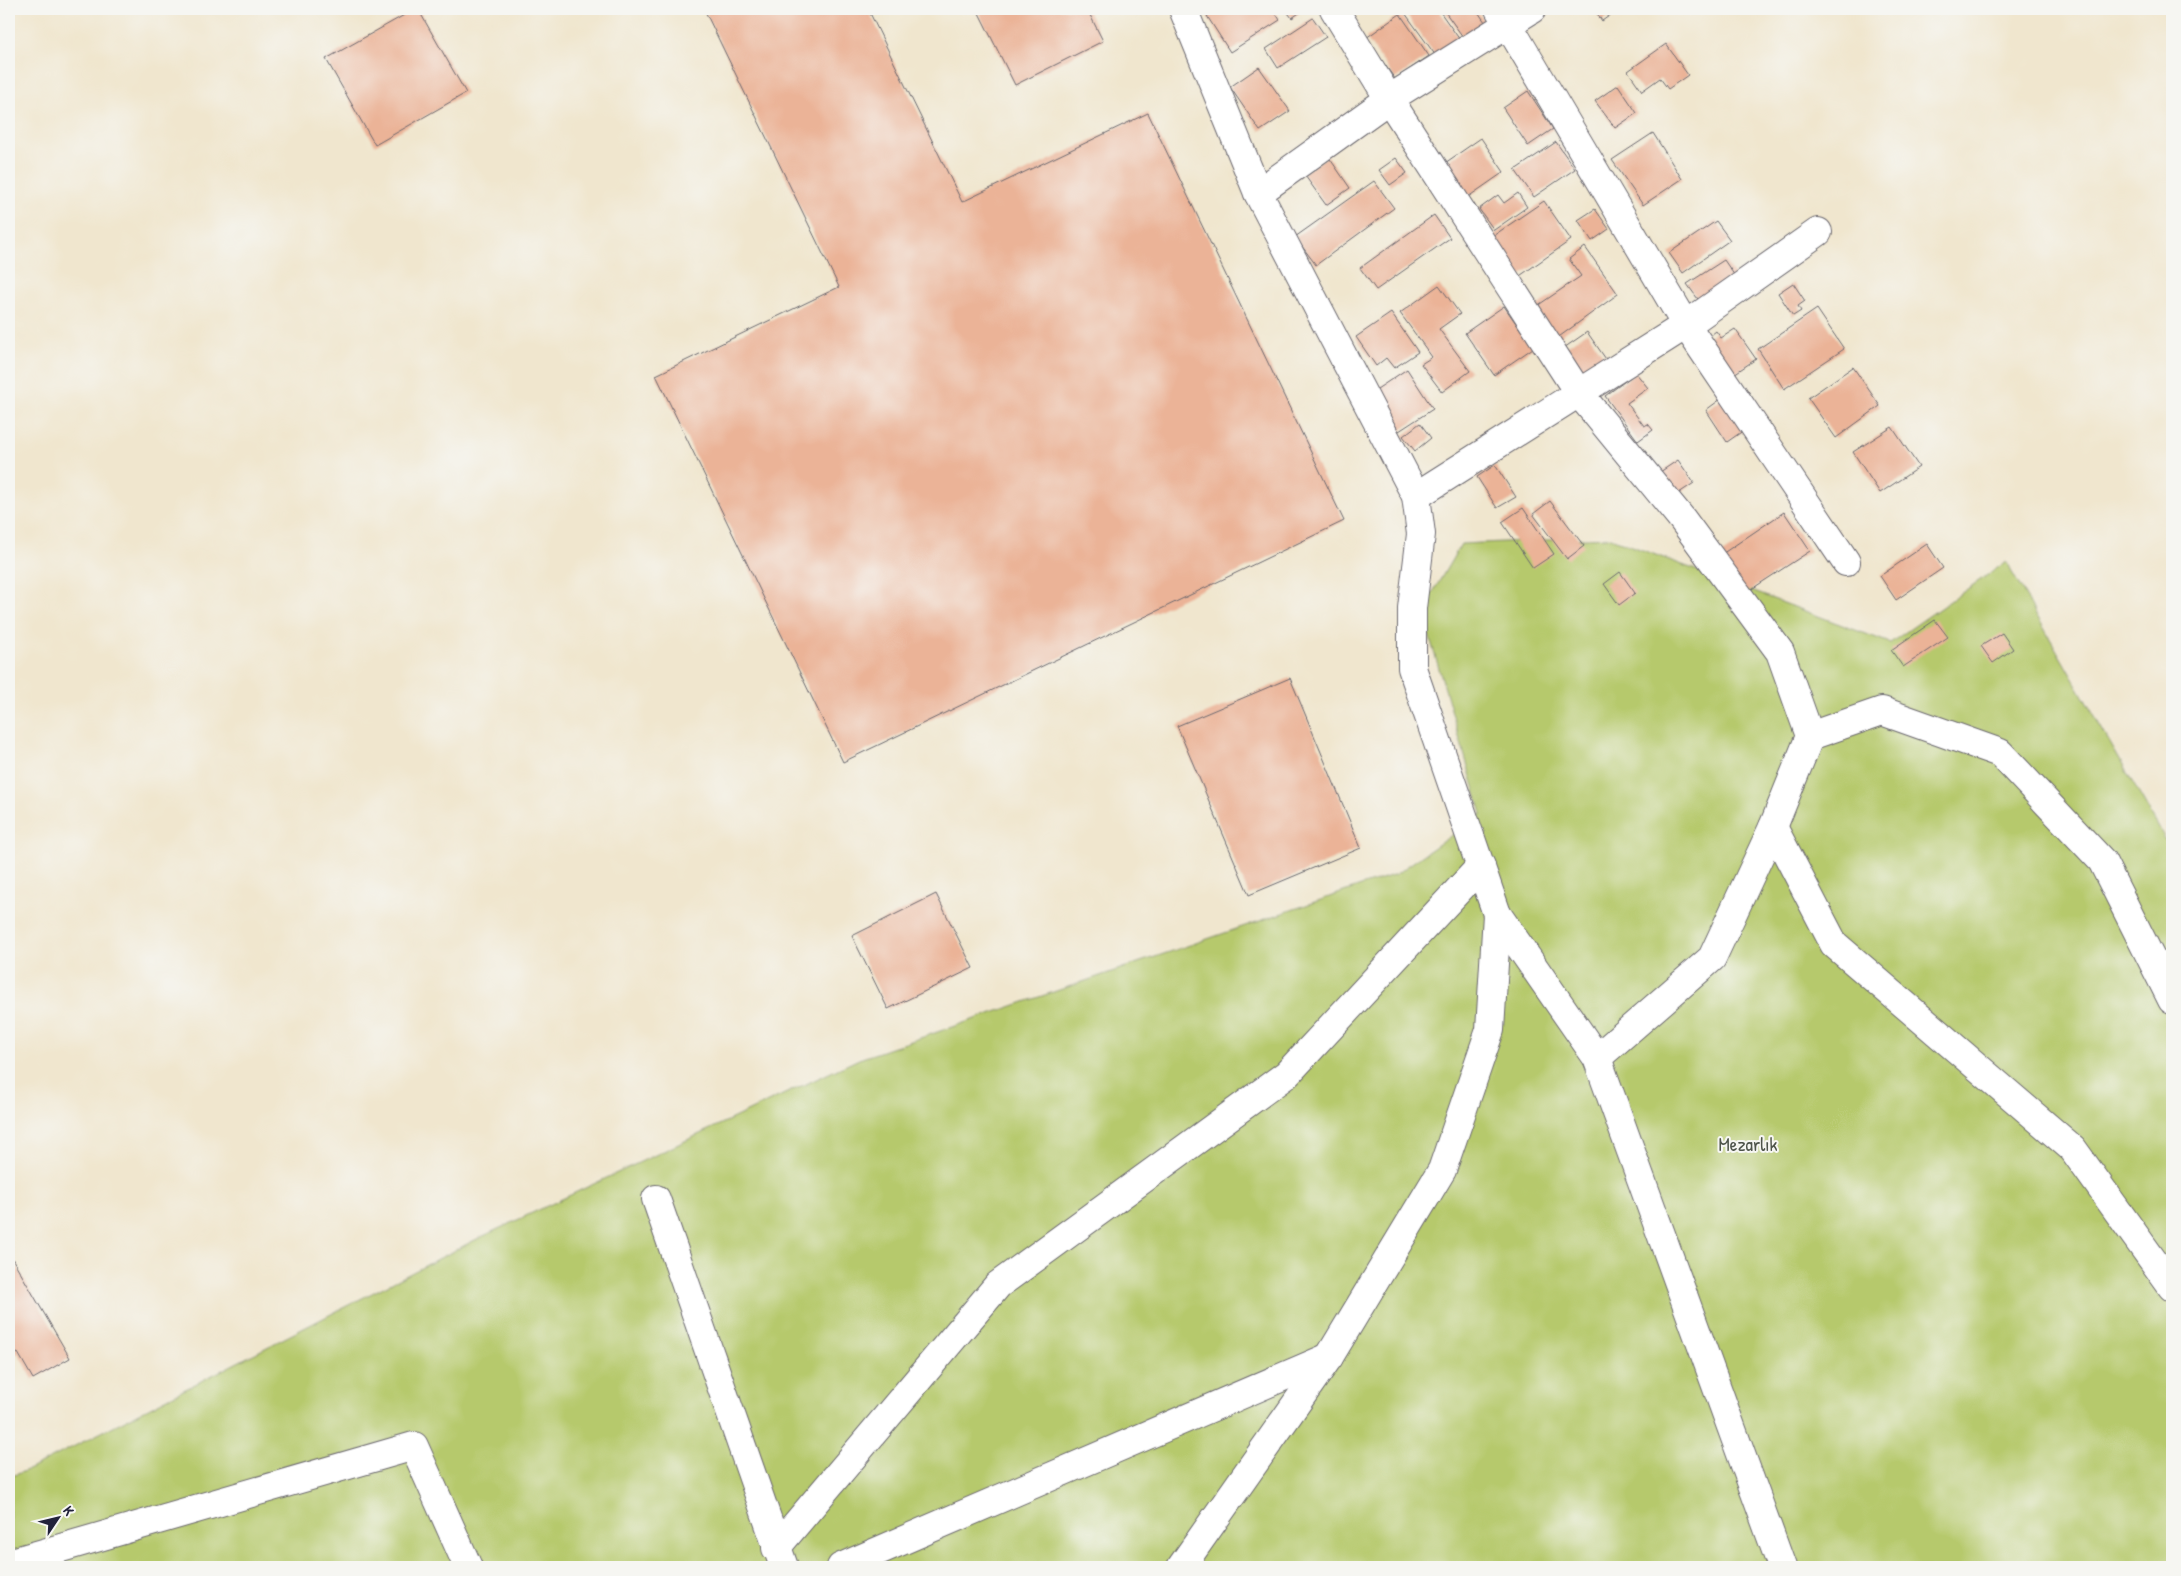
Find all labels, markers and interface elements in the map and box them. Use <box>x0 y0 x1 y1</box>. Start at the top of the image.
park label: Mezarlık <box>1719 1131 1778 1157</box>
north arrow <box>32 1494 82 1544</box>
text: K <box>59 1502 79 1519</box>

